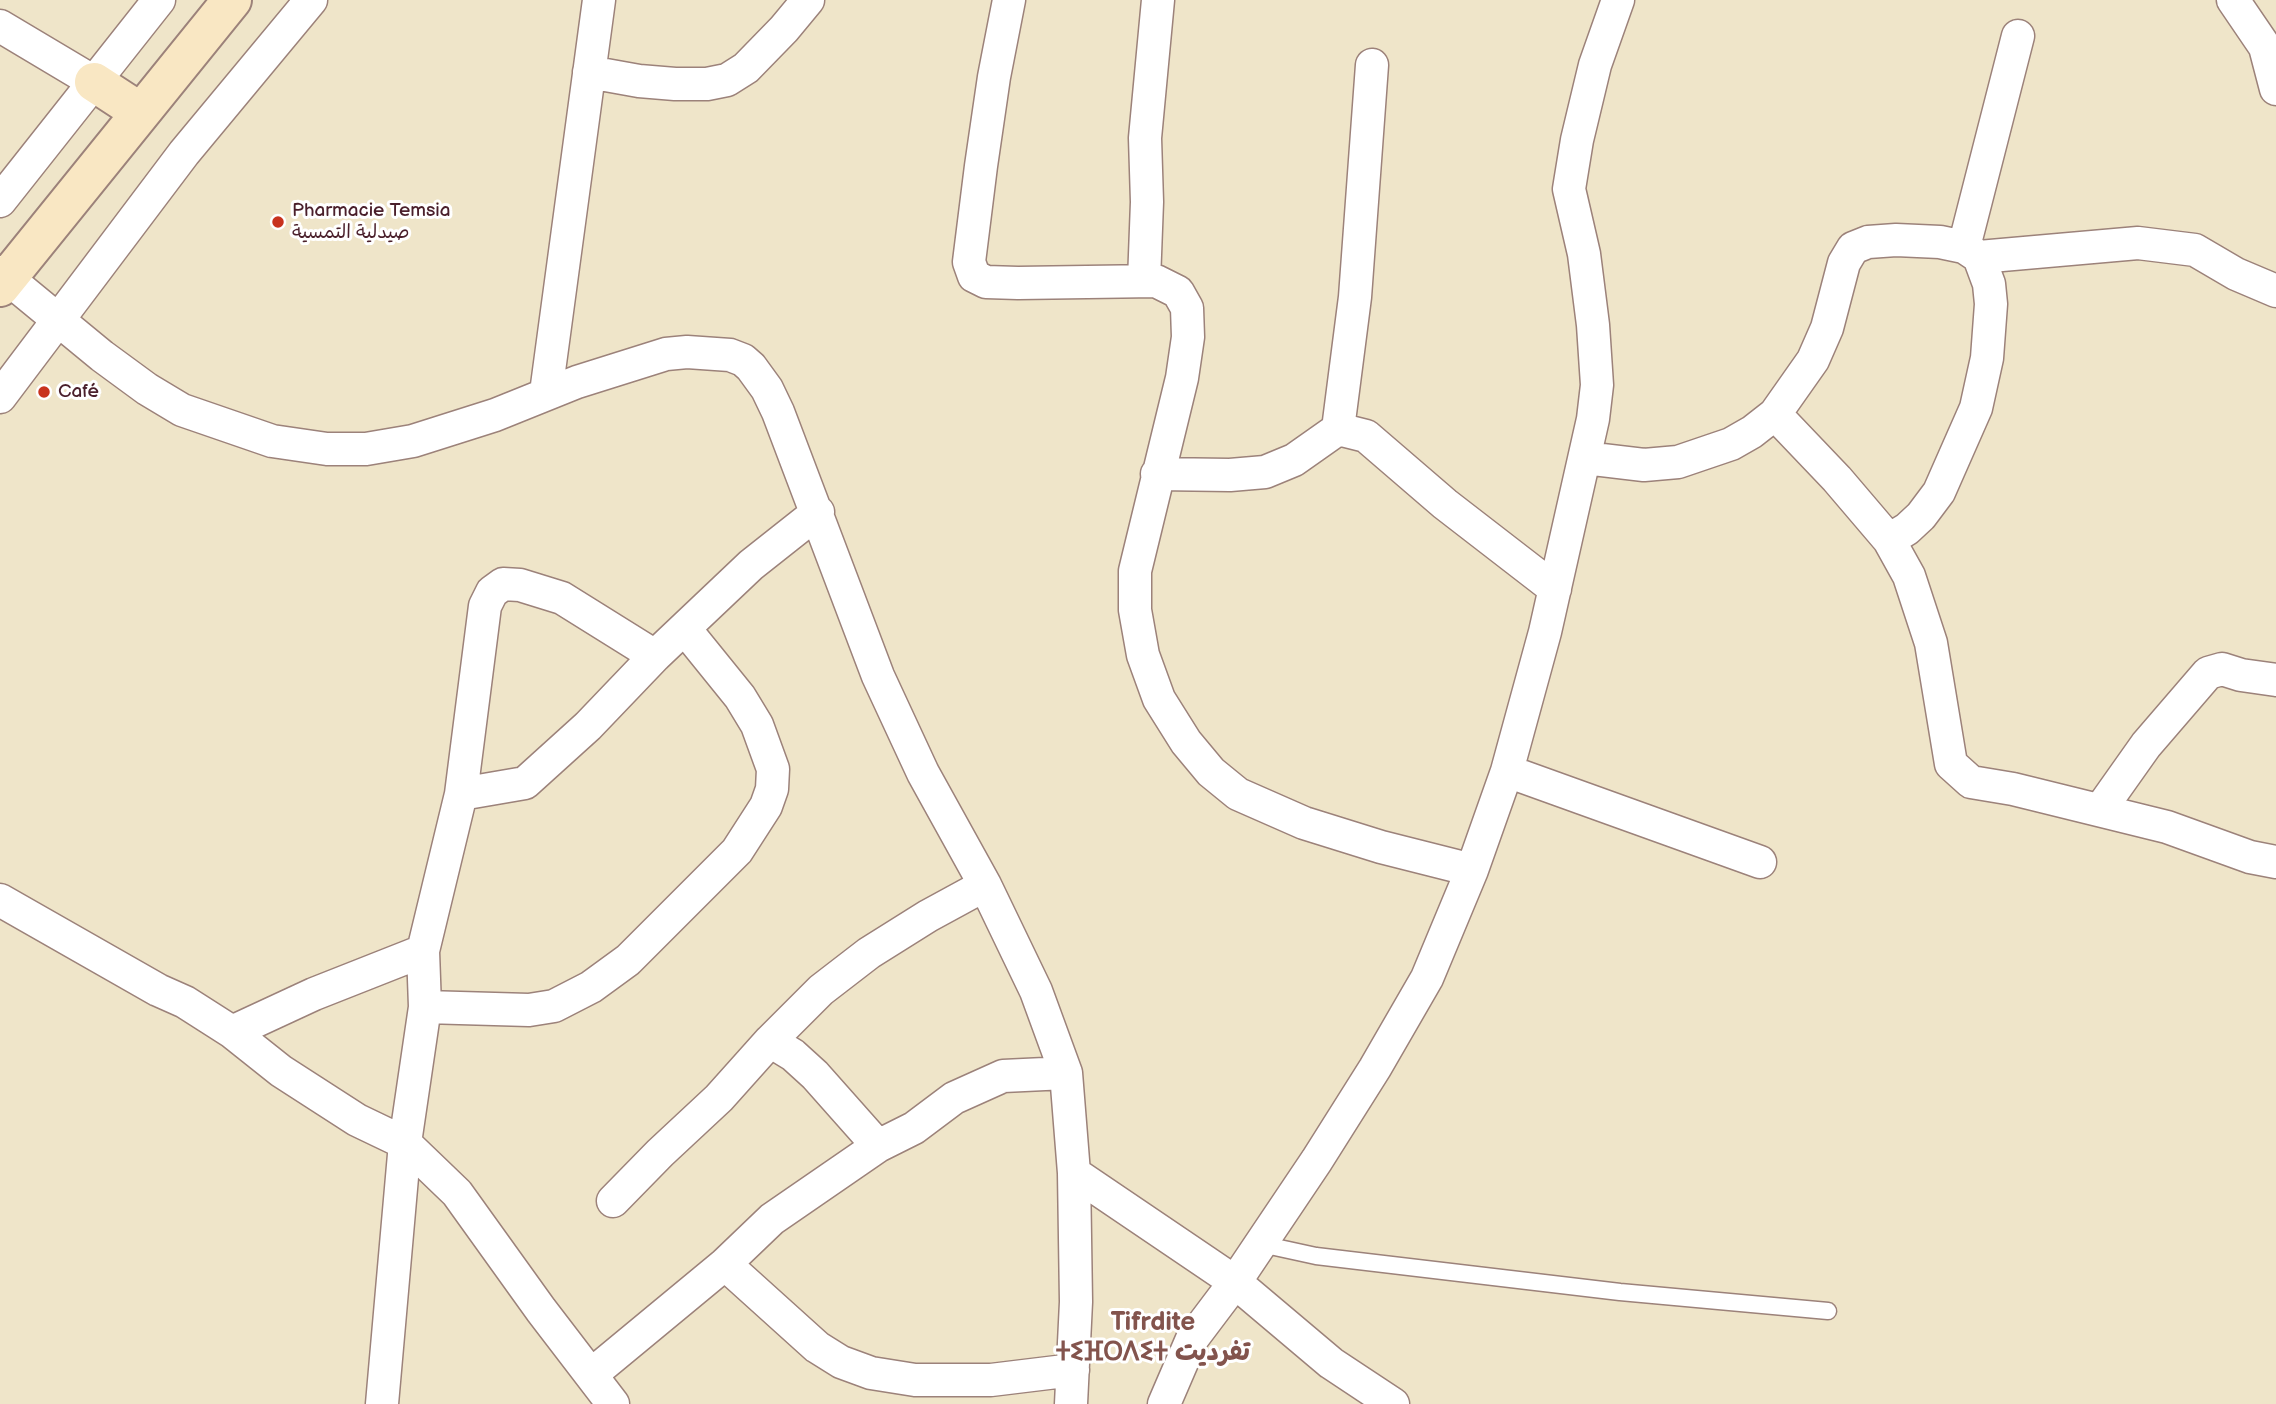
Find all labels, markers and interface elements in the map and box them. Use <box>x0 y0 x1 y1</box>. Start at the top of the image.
place label: Pharmacie Temsia صيدلية التمسية <box>292 200 450 244</box>
marker: Pharmacie Temsia صيدلية التمسية <box>270 214 286 230</box>
place label: Café <box>58 381 99 403</box>
marker: Café <box>36 384 52 400</box>
district label: Tifrdite ⵜⵉⴼⵔⴷⵉⵜ تفرديت <box>1056 1307 1250 1368</box>

